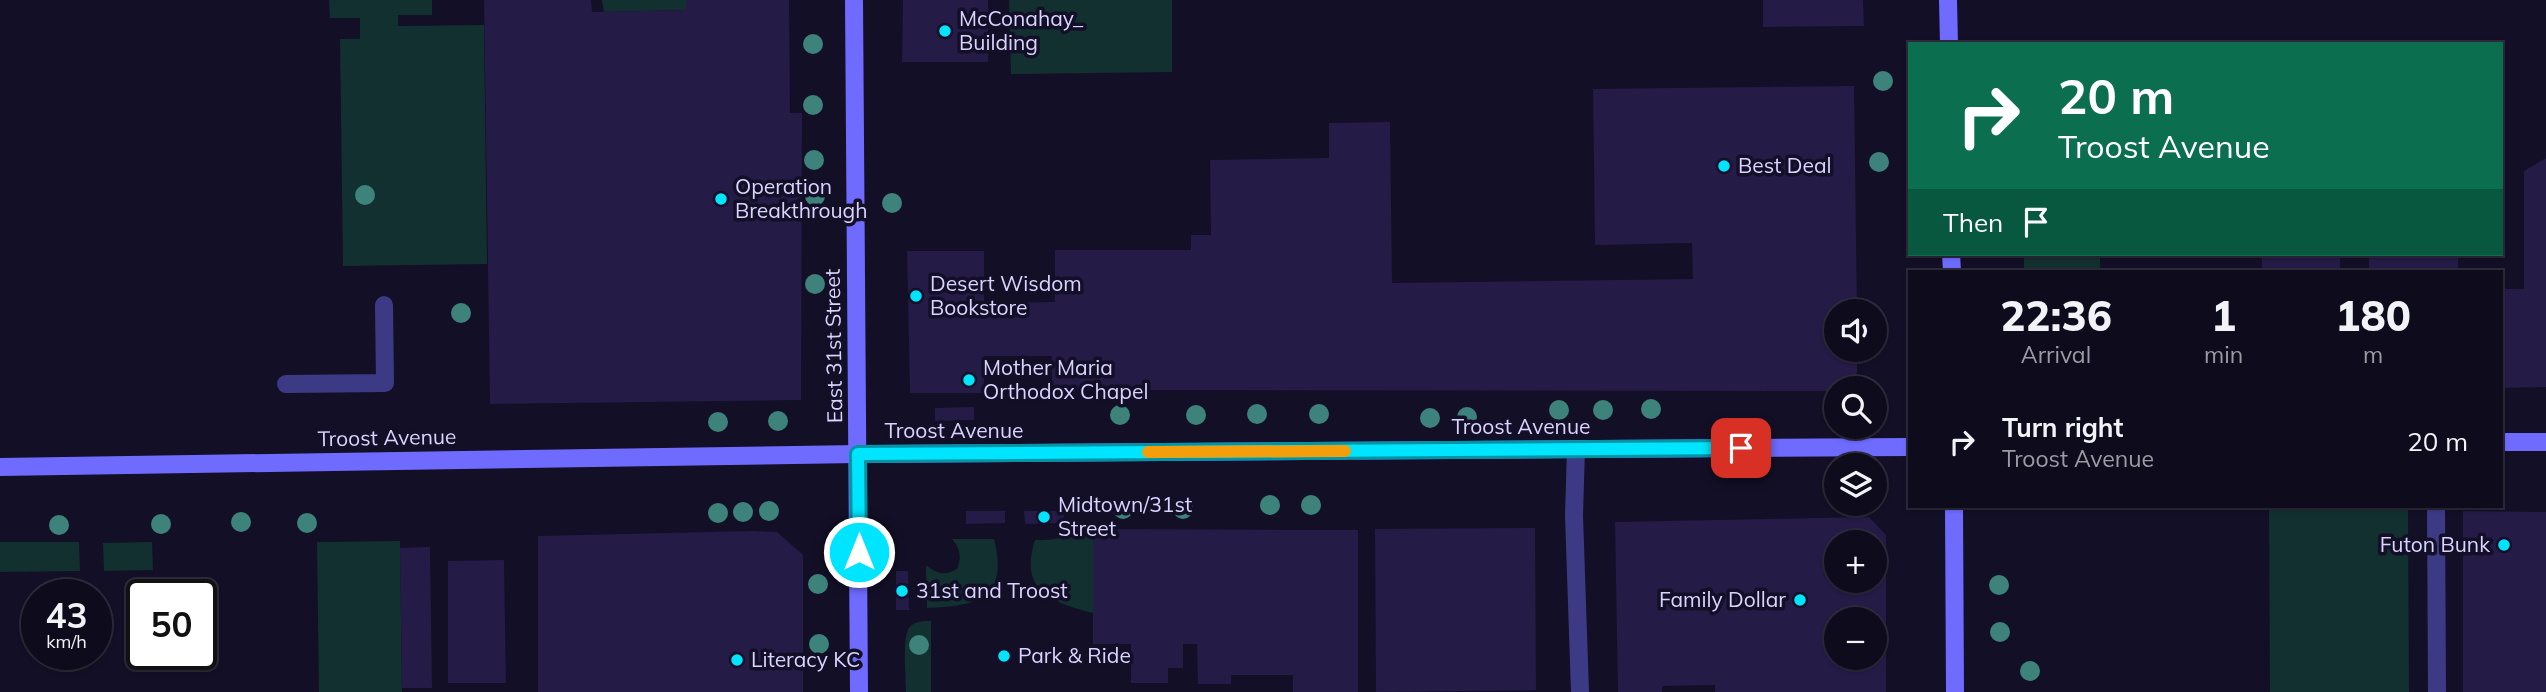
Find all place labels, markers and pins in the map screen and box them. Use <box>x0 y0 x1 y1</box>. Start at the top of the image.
place label: McConahay_ Building <box>959 5 1084 55</box>
marker: McConahay_ Building <box>937 23 953 39</box>
place label: Best Deal <box>1738 152 1832 178</box>
marker: Best Deal <box>1716 158 1732 174</box>
place label: Operation Breakthrough <box>735 173 868 223</box>
marker: Operation Breakthrough <box>713 191 729 207</box>
place label: Desert Wisdom Bookstore <box>930 270 1082 320</box>
marker: Desert Wisdom Bookstore <box>908 288 924 304</box>
place label: Mother Maria Orthodox Chapel <box>983 354 1148 404</box>
marker: Mother Maria Orthodox Chapel <box>961 372 977 388</box>
pin <box>1711 418 1771 478</box>
place label: Midtown/31st Street <box>1058 491 1192 541</box>
marker: Midtown/31st Street <box>1036 509 1052 525</box>
place label: Futon Bunk <box>2380 531 2490 557</box>
marker: Futon Bunk <box>2496 537 2512 553</box>
place label: 31st and Troost <box>916 577 1068 603</box>
marker: 31st and Troost <box>894 583 910 599</box>
place label: Family Dollar <box>1659 586 1786 612</box>
marker: Family Dollar <box>1792 592 1808 608</box>
place label: Park & Ride <box>1018 642 1131 668</box>
place label: Literacy KC <box>751 646 860 672</box>
marker: Park & Ride <box>996 648 1012 664</box>
marker: Literacy KC <box>729 652 745 668</box>

